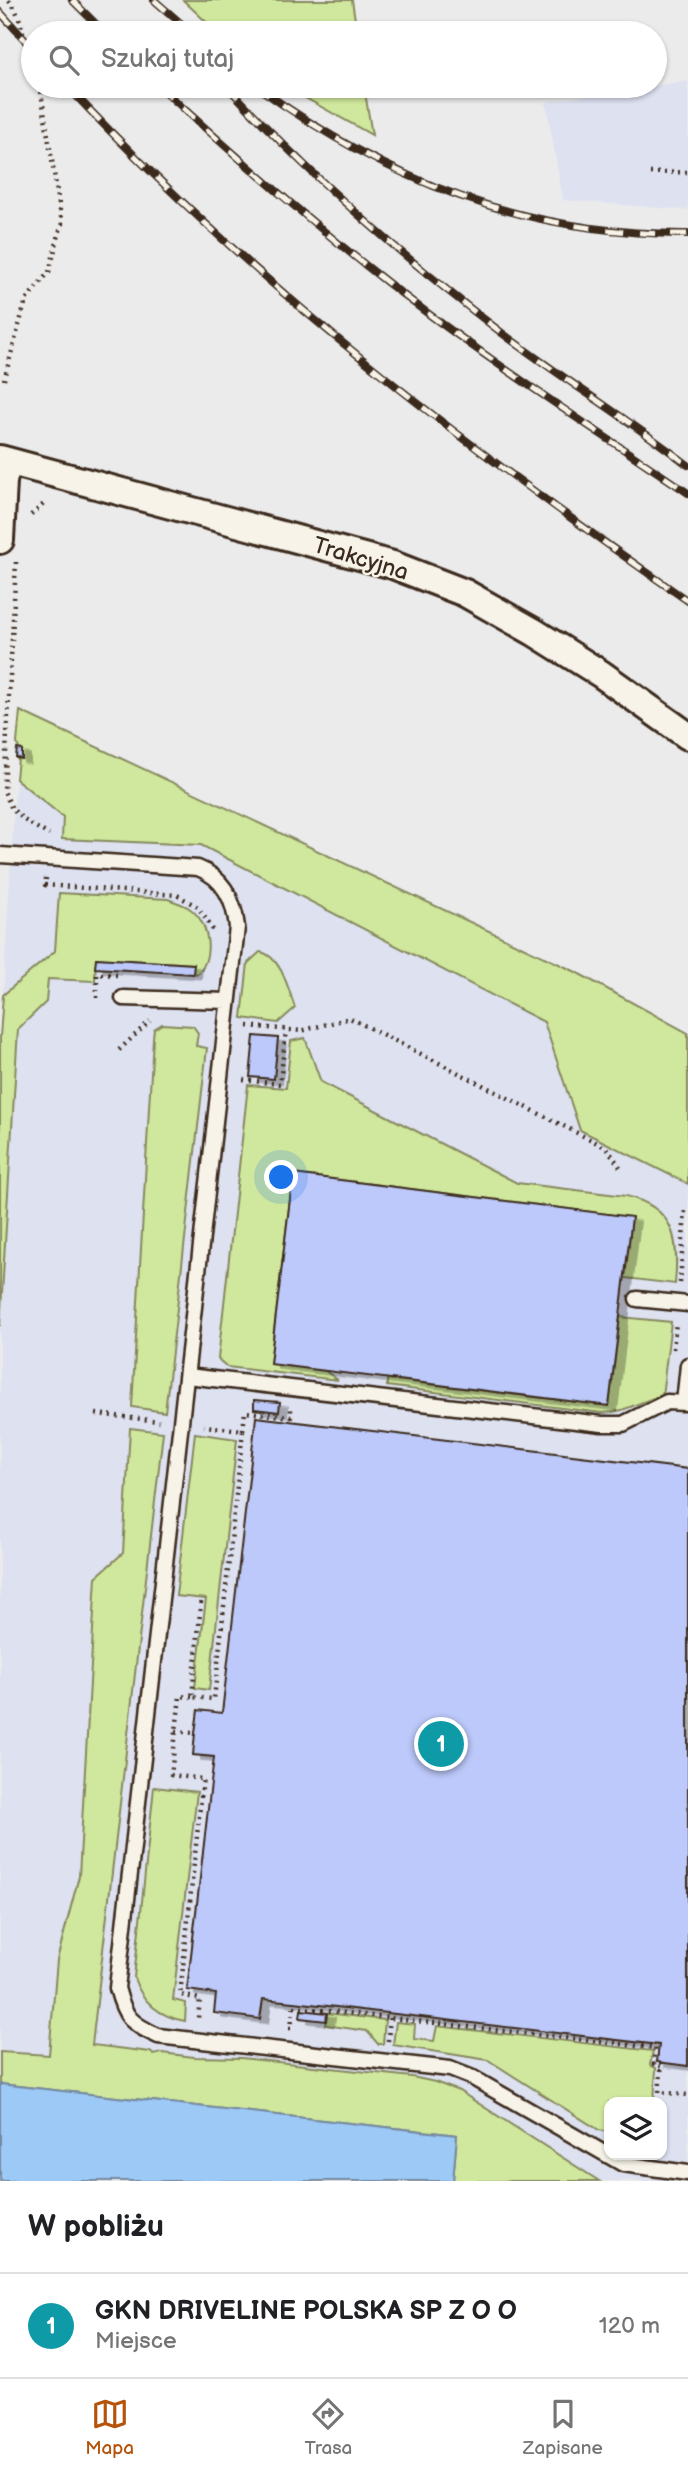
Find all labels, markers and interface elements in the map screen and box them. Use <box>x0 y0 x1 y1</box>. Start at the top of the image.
search box <box>21 21 667 98</box>
icon: search <box>45 41 83 79</box>
text: Szukaj tutaj <box>101 44 234 75</box>
street label: Trakcyjna <box>310 531 412 587</box>
your location <box>264 1160 298 1194</box>
pin: 1 <box>418 1718 464 1770</box>
map controls <box>604 2097 667 2160</box>
button: layers <box>604 2097 667 2160</box>
text: W pobliżu <box>28 2209 164 2245</box>
text: GKN DRIVELINE POLSKA SP Z O O <box>95 2296 517 2327</box>
text: 1 <box>46 2312 56 2340</box>
text: 120 m <box>599 2312 660 2340</box>
text: Miejsce <box>95 2327 177 2355</box>
tab: Mapa <box>85 2395 134 2460</box>
tab: Trasa <box>305 2395 352 2460</box>
tab: Zapisane <box>523 2395 603 2460</box>

